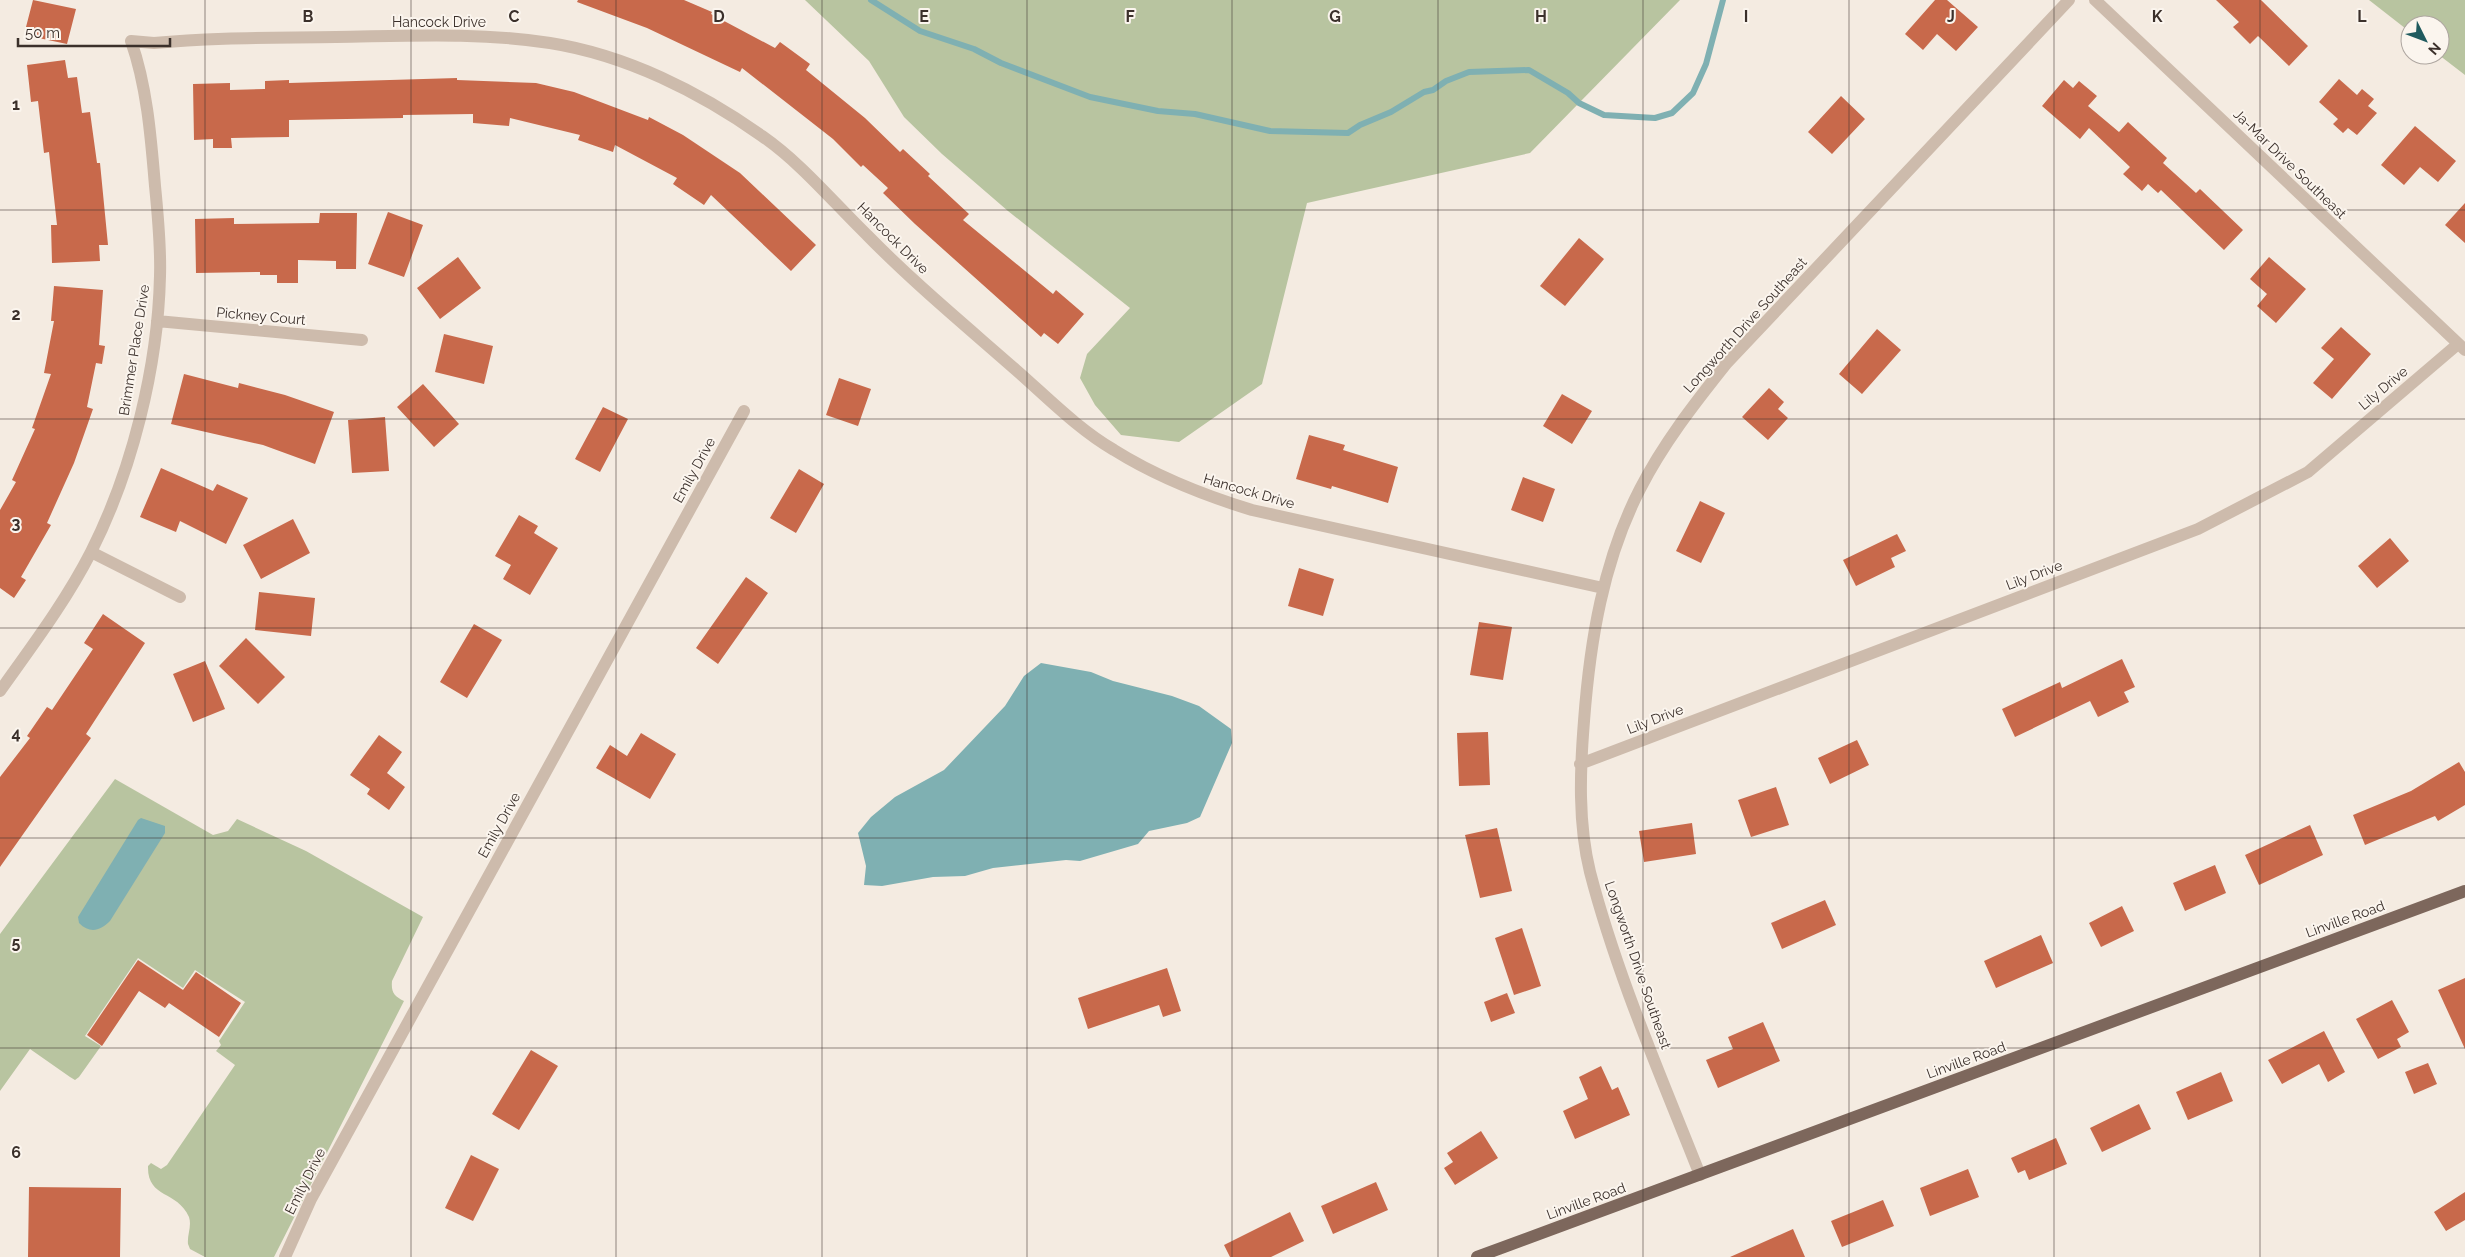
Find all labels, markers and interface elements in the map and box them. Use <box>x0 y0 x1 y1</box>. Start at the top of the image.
text: B <box>303 7 314 26</box>
text: C <box>509 7 520 26</box>
text: D <box>713 7 725 26</box>
text: E <box>919 7 929 26</box>
text: F <box>1125 7 1135 26</box>
text: G <box>1329 7 1341 26</box>
text: H <box>1535 7 1547 26</box>
text: I <box>1744 7 1748 26</box>
text: J <box>1947 7 1955 26</box>
text: K <box>2152 7 2163 26</box>
text: L <box>2357 7 2367 26</box>
street label: Hancock Drive <box>392 14 486 30</box>
scale bar <box>18 15 170 47</box>
north arrow <box>2400 15 2450 65</box>
text: 50 m <box>25 24 60 42</box>
text: N <box>2425 39 2444 58</box>
text: 1 <box>12 95 20 114</box>
street label: Ja-Mar Drive Southeast <box>2230 106 2350 222</box>
street label: Hancock Drive <box>854 199 932 277</box>
street label: Longworth Drive Southeast <box>1680 254 1810 396</box>
street label: Brimmer Place Drive <box>116 283 152 417</box>
street label: Pickney Court <box>216 304 307 328</box>
text: 2 <box>11 305 21 324</box>
street label: Lily Drive <box>2355 363 2411 413</box>
street label: Emily Drive <box>670 435 718 505</box>
street label: Hancock Drive <box>1202 470 1296 512</box>
text: 3 <box>12 514 21 533</box>
street label: Lily Drive <box>2004 557 2064 593</box>
street label: Lily Drive <box>1625 701 1685 737</box>
text: 4 <box>11 724 21 743</box>
street label: Emily Drive <box>475 790 523 860</box>
street label: Longworth Drive Southeast <box>1602 879 1674 1051</box>
street label: Linville Road <box>2303 897 2387 941</box>
text: 5 <box>12 933 21 952</box>
street label: Linville Road <box>1924 1038 2008 1082</box>
text: 6 <box>11 1143 21 1162</box>
street label: Emily Drive <box>281 1145 329 1217</box>
street label: Linville Road <box>1544 1179 1628 1223</box>

